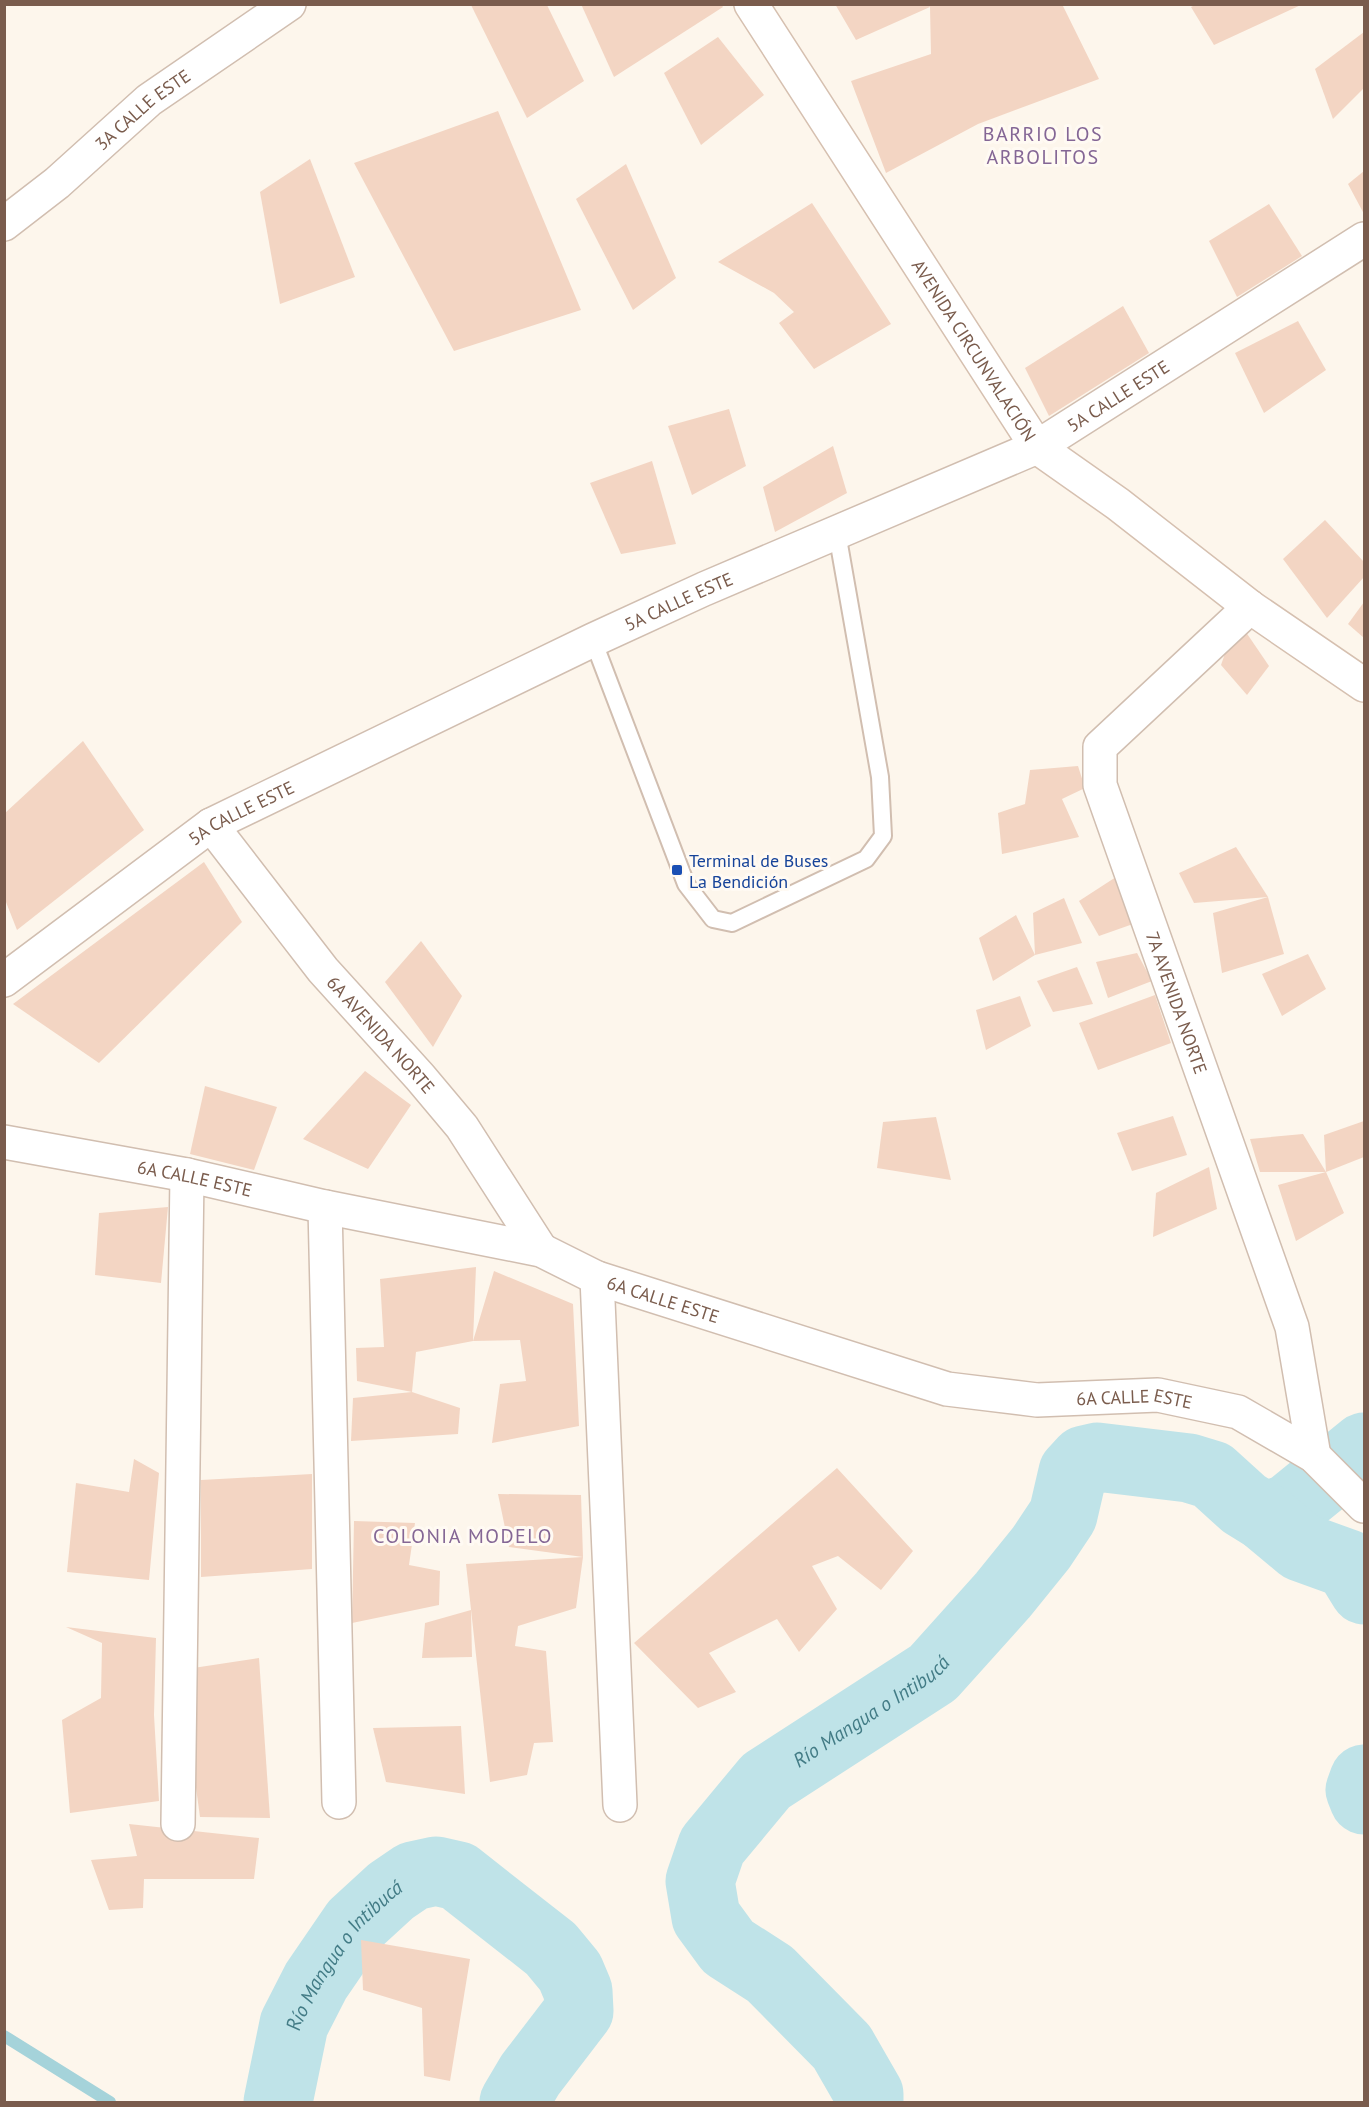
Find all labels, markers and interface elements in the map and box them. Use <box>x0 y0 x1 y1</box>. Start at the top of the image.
street label: 3A CALLE ESTE <box>90 64 195 155</box>
district label: BARRIO LOS ARBOLITOS <box>983 121 1103 170</box>
street label: AVENIDA CIRCUNVALACIÓN <box>907 255 1042 445</box>
street label: 5A CALLE ESTE <box>1062 355 1173 437</box>
street label: 5A CALLE ESTE <box>621 567 736 636</box>
street label: 5A CALLE ESTE <box>183 775 298 850</box>
place label: Terminal de Buses La Bendición <box>689 849 828 893</box>
marker: Terminal de Buses La Bendición <box>670 863 684 877</box>
street label: 7A AVENIDA NORTE <box>1141 928 1213 1077</box>
street label: 6A AVENIDA NORTE <box>322 971 440 1098</box>
street label: 6A CALLE ESTE <box>135 1155 254 1201</box>
street label: 6A CALLE ESTE <box>604 1270 722 1328</box>
street label: 6A CALLE ESTE <box>1076 1383 1195 1414</box>
district label: COLONIA MODELO <box>373 1523 553 1549</box>
water label: Río Mangua o Intibucá <box>788 1650 955 1773</box>
water label: Río Mangua o Intibucá <box>280 1874 407 2033</box>

